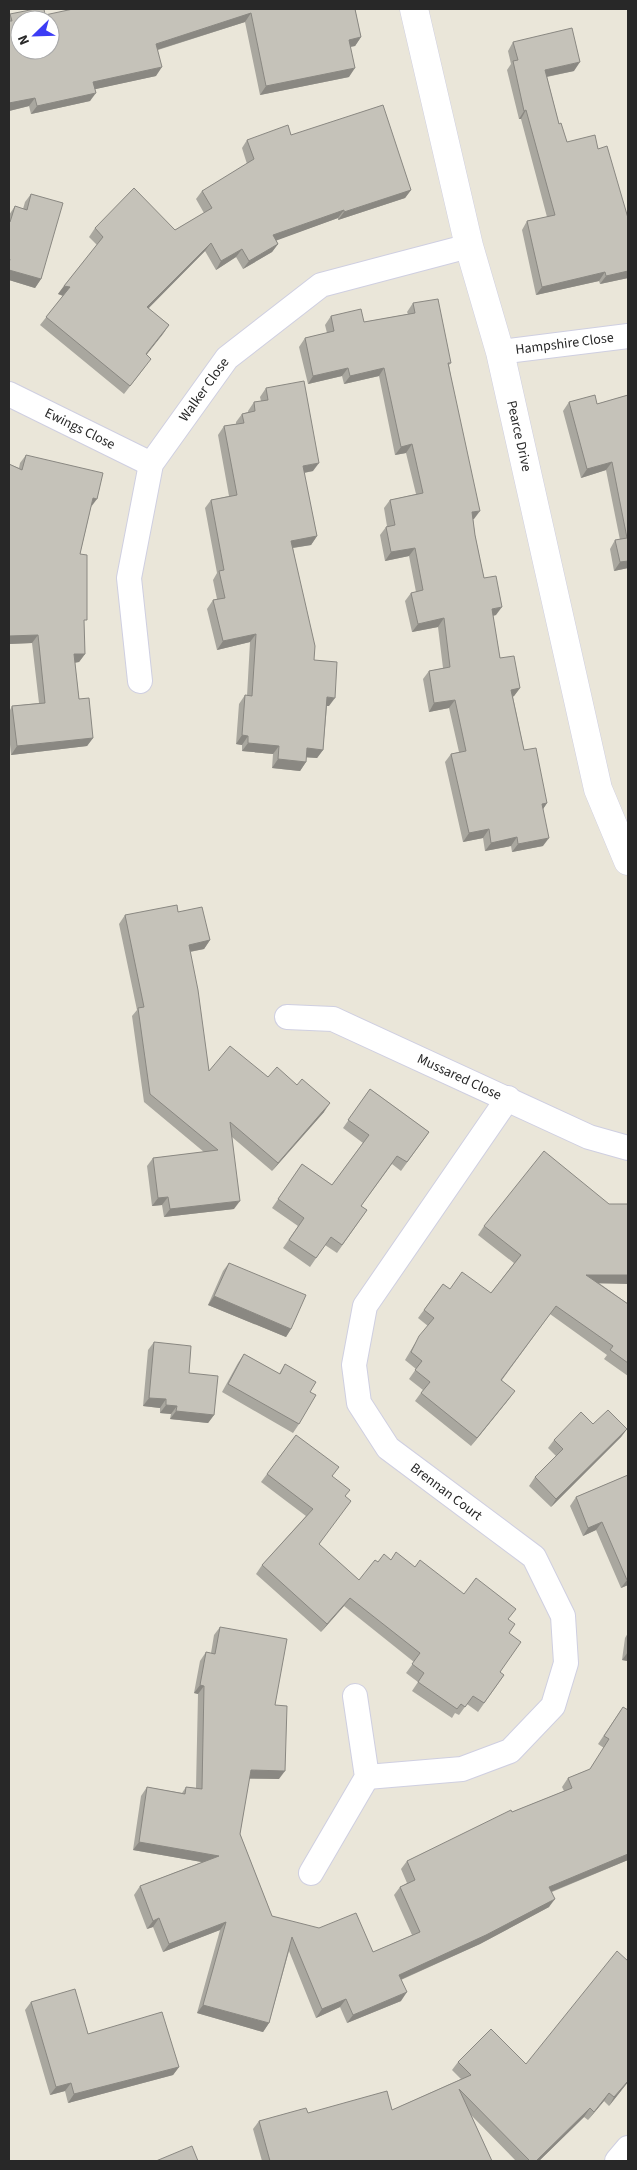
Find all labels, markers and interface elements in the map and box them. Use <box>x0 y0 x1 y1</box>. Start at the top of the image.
north arrow <box>10 10 60 60</box>
text: N <box>13 31 35 48</box>
street label: Hampshire Close <box>514 328 615 360</box>
street label: Walker Close <box>174 354 234 426</box>
street label: Pearce Drive <box>501 399 537 474</box>
street label: Ewings Close <box>41 403 119 455</box>
street label: Mussared Close <box>414 1049 505 1105</box>
street label: Brennan Court <box>406 1458 486 1526</box>

